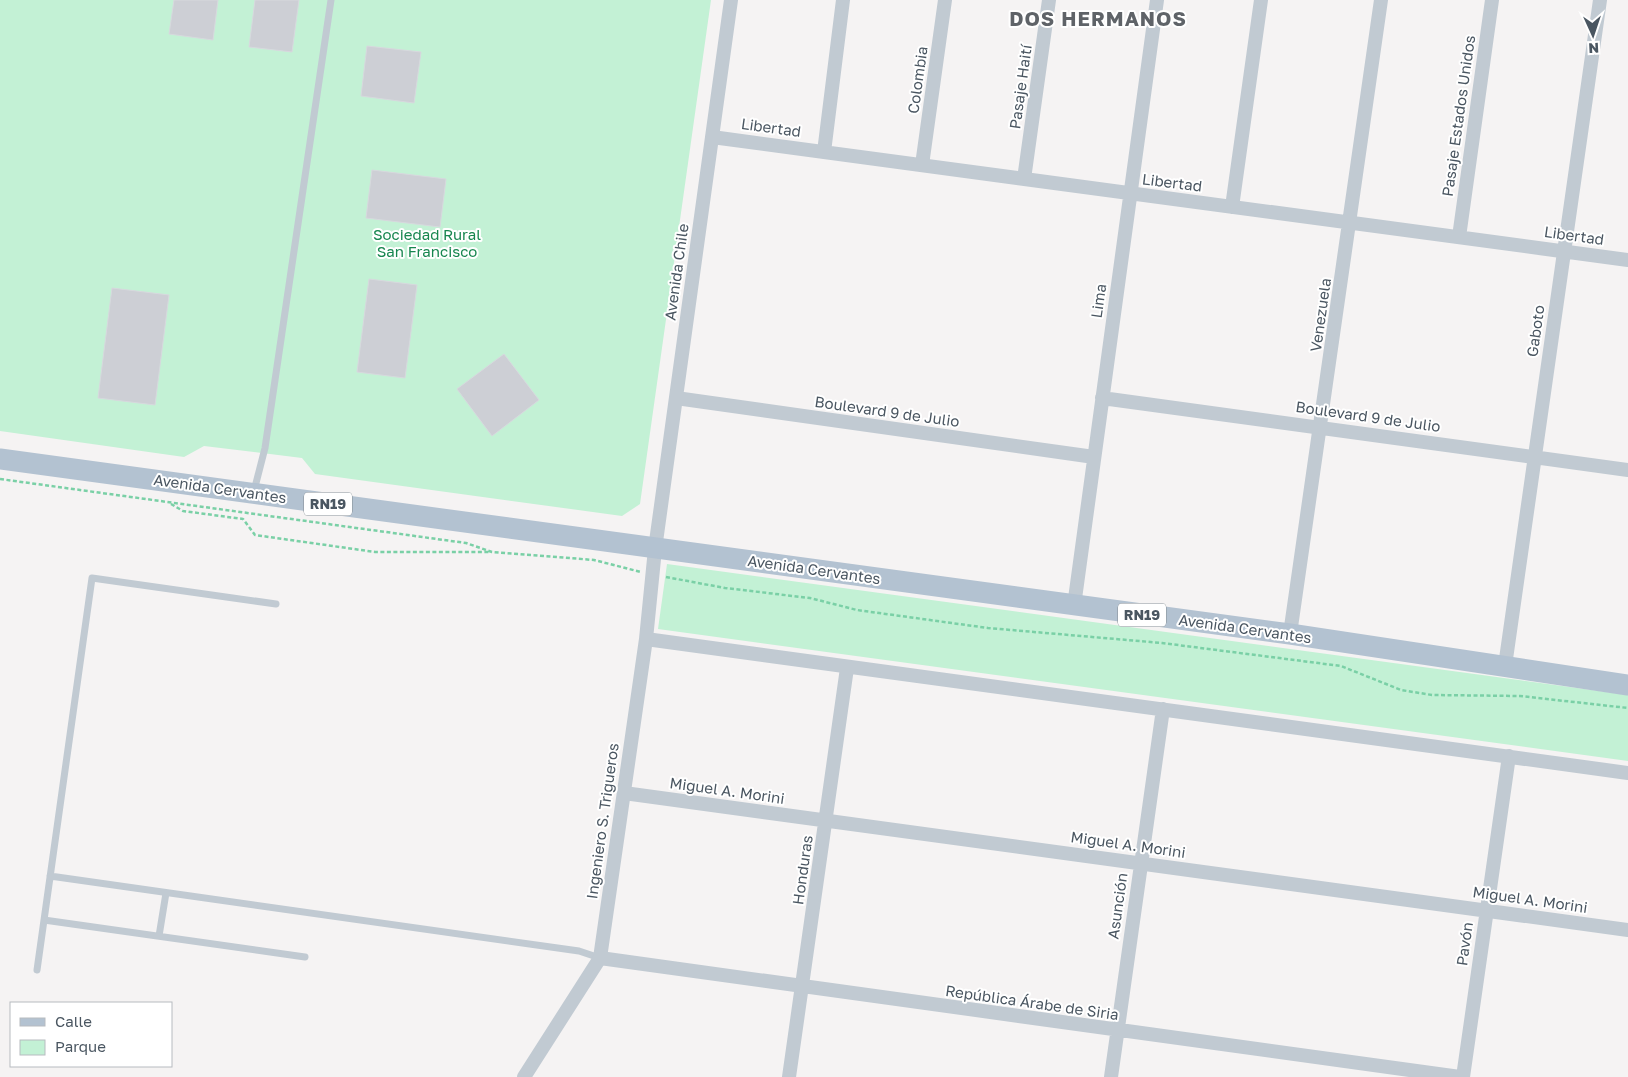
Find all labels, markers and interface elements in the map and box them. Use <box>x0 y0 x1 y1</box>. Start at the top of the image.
district label: DOS HERMANOS <box>1009 6 1187 30</box>
north arrow <box>1568 10 1618 60</box>
street label: Pasaje Estados Unidos <box>1438 34 1478 198</box>
text: N <box>1588 40 1599 57</box>
street label: Pasaje Haití <box>1005 43 1035 130</box>
street label: Colombia <box>903 45 931 115</box>
street label: Libertad <box>740 114 802 140</box>
street label: Libertad <box>1141 169 1203 195</box>
street label: Avenida Chile <box>660 222 692 321</box>
street label: Libertad <box>1543 222 1605 248</box>
park label: Sociedad Rural San Francisco <box>373 225 481 260</box>
street label: Venezuela <box>1306 277 1334 353</box>
street label: Lima <box>1087 283 1109 319</box>
street label: Gaboto <box>1522 304 1548 358</box>
street label: Boulevard 9 de Julio <box>814 392 961 430</box>
street label: Boulevard 9 de Julio <box>1295 397 1442 435</box>
street label: Avenida Cervantes <box>153 470 288 506</box>
road number: RN19 <box>304 492 352 516</box>
street label: Avenida Cervantes <box>747 551 882 587</box>
road number: RN19 <box>1118 604 1166 626</box>
street label: Avenida Cervantes <box>1178 610 1313 646</box>
street label: Ingeniero S. Trigueros <box>582 742 622 900</box>
street label: Miguel A. Morini <box>668 773 786 807</box>
street label: Miguel A. Morini <box>1069 827 1187 861</box>
street label: Honduras <box>788 834 816 906</box>
street label: Asunción <box>1103 872 1131 940</box>
street label: Miguel A. Morini <box>1471 882 1589 916</box>
street label: Pavón <box>1452 921 1476 967</box>
street label: República Árabe de Siria <box>944 981 1120 1023</box>
legend <box>10 1002 172 1067</box>
text: Calle <box>55 1012 92 1030</box>
text: Parque <box>55 1037 106 1055</box>

